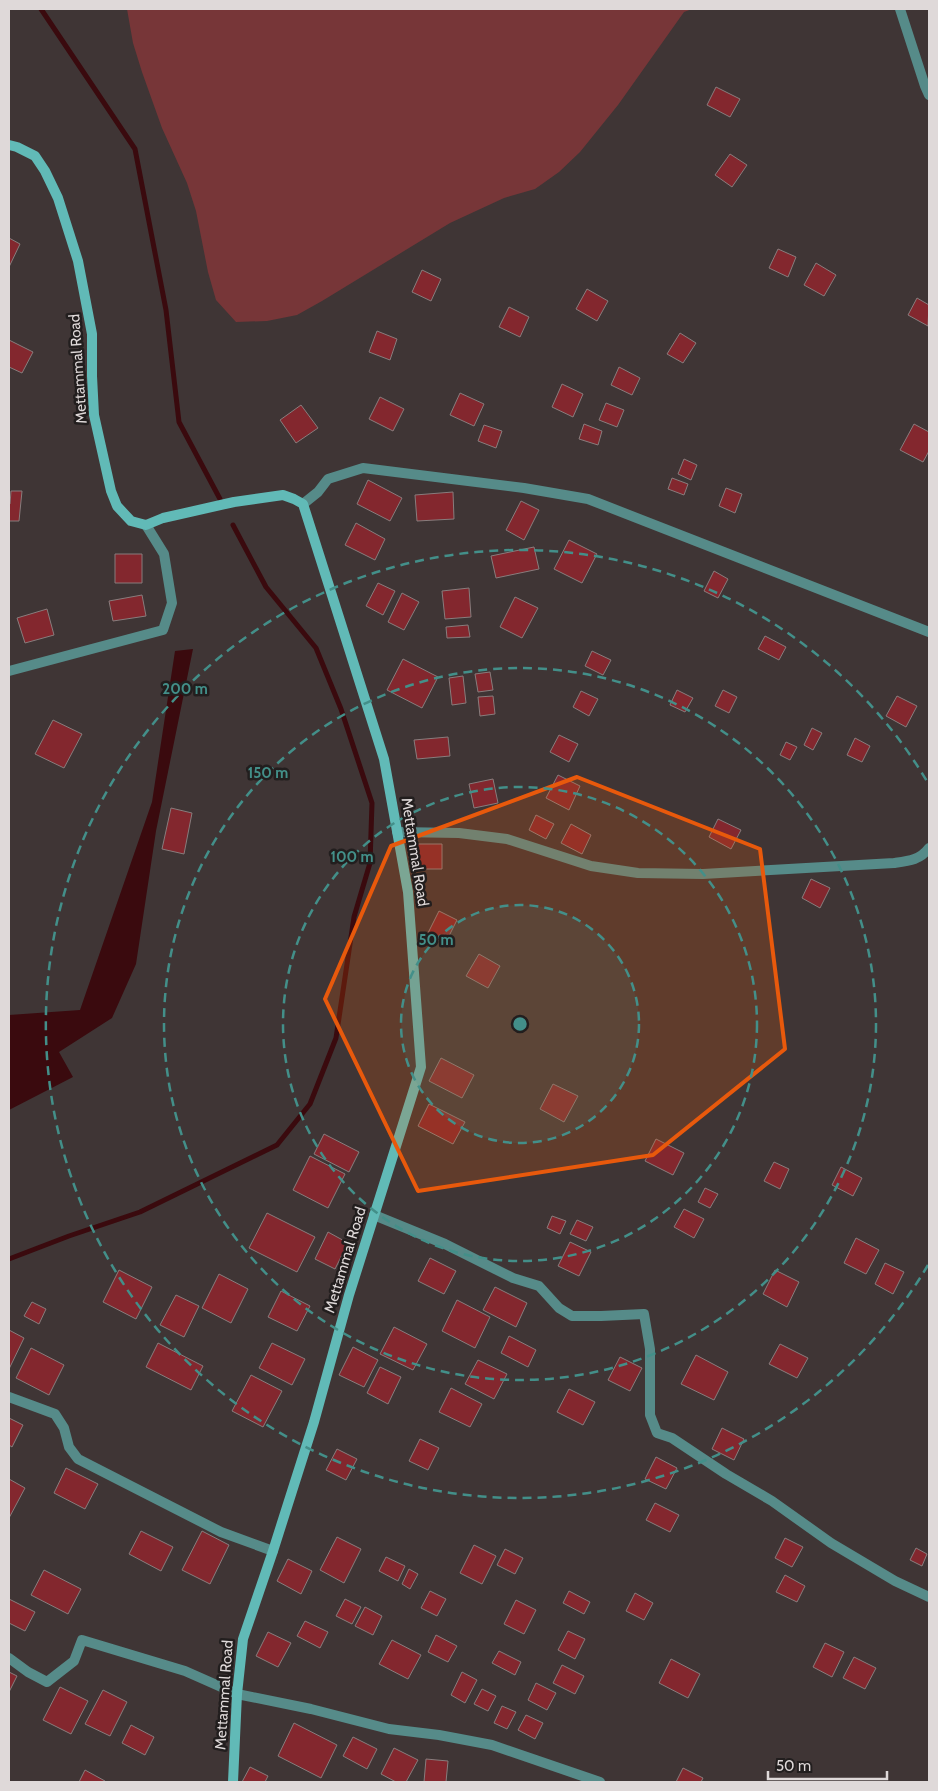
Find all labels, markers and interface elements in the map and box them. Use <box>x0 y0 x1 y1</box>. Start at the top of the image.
street label: Mettammal Road <box>65 314 91 424</box>
text: 200 m <box>162 680 208 698</box>
text: 150 m <box>248 764 288 782</box>
street label: Mettammal Road <box>398 796 432 908</box>
text: 100 m <box>330 848 374 866</box>
text: 50 m <box>418 931 454 949</box>
centre of rings <box>511 1015 529 1033</box>
street label: Mettammal Road <box>320 1205 370 1315</box>
street label: Mettammal Road <box>211 1640 237 1750</box>
scale bar <box>768 1748 887 1780</box>
text: 50 m <box>776 1757 811 1775</box>

